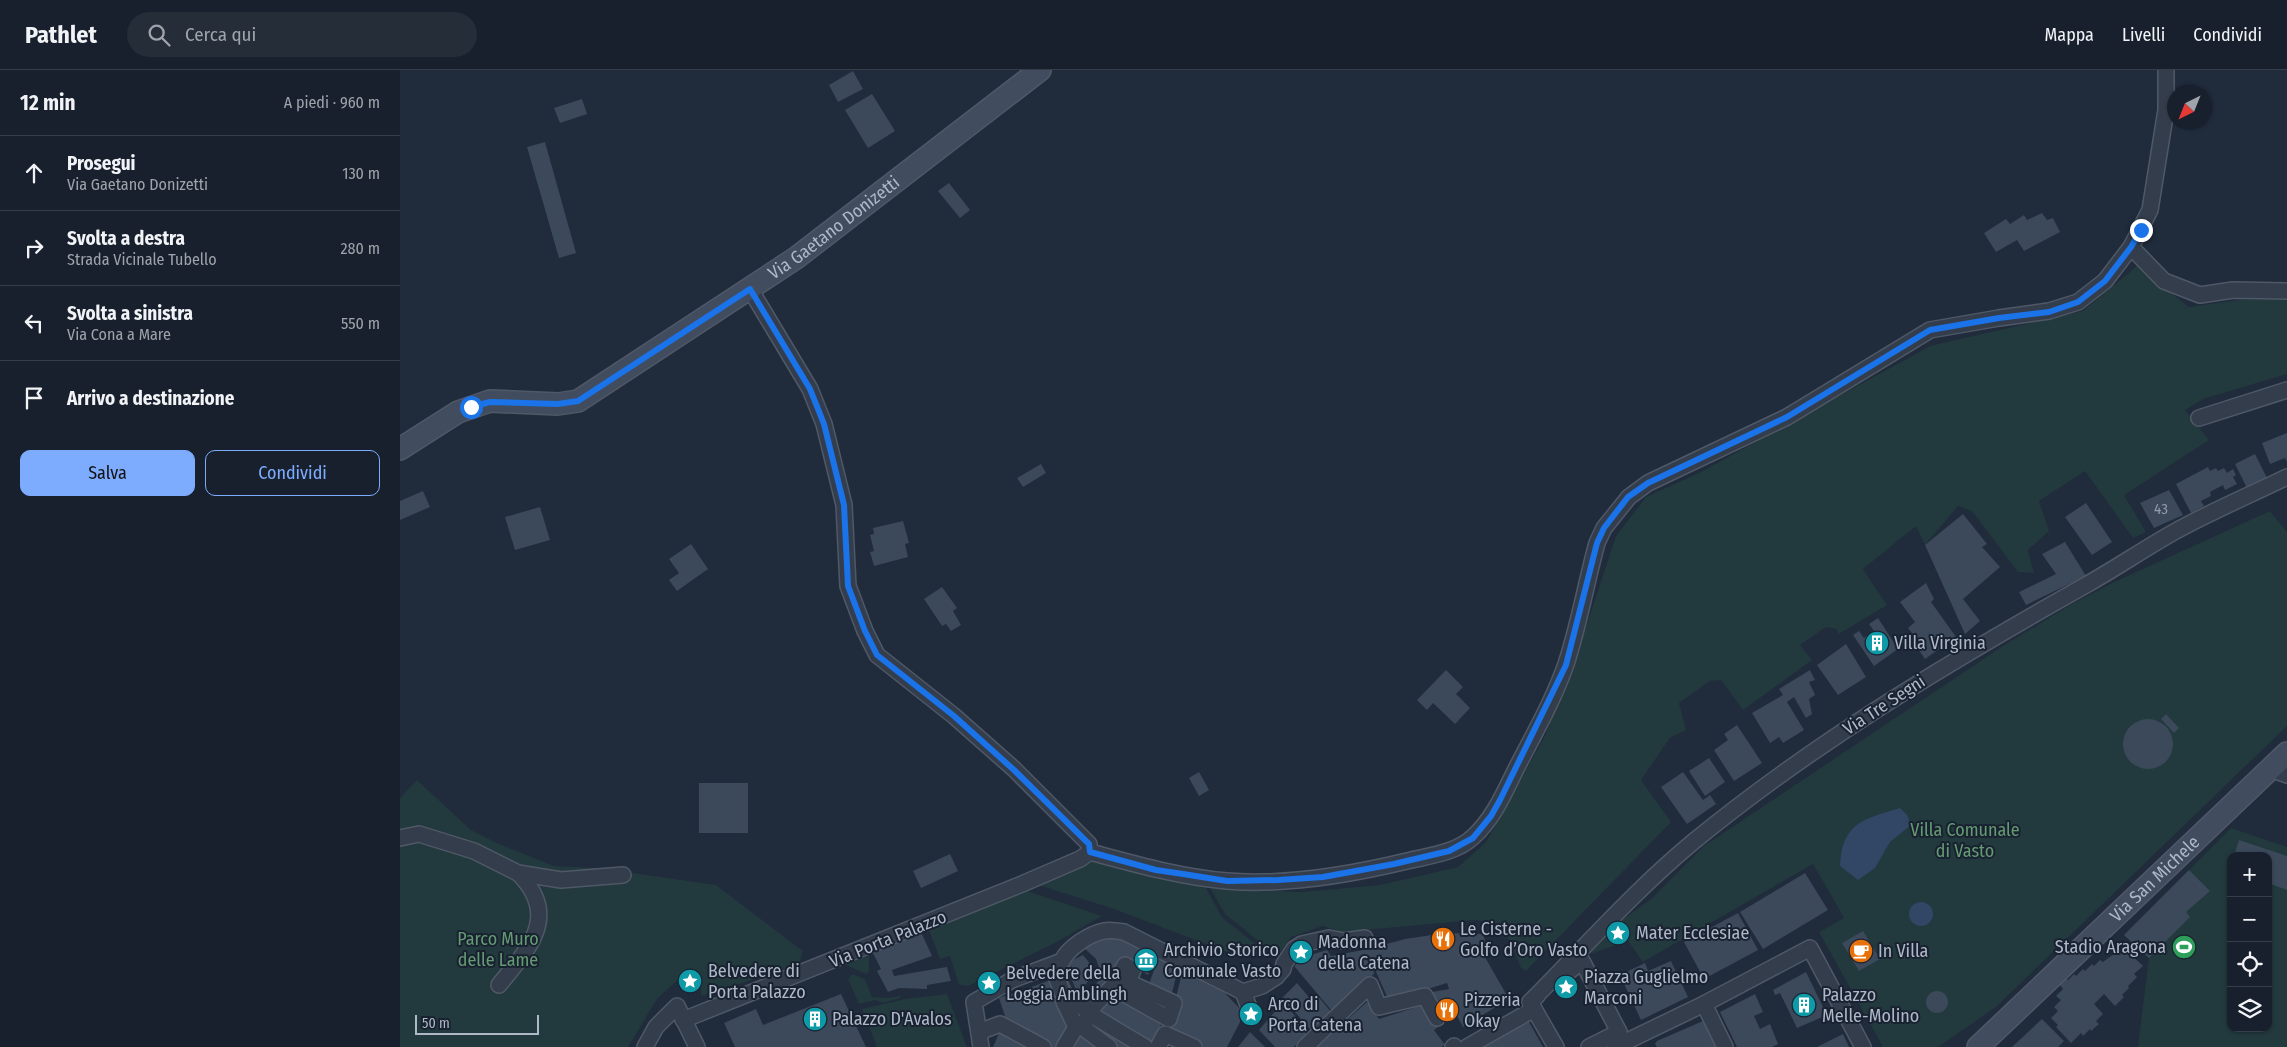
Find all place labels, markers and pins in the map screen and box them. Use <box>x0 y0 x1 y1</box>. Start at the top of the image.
building icon: Villa Virginia <box>1864 630 1890 656</box>
place label: Villa Virginia <box>1894 632 1986 654</box>
place label: Le Cisterne - Golfo d’Oro Vasto <box>1460 918 1588 961</box>
place icon: Mater Ecclesiae <box>1605 920 1631 946</box>
place label: Mater Ecclesiae <box>1636 922 1749 944</box>
restaurant icon: Le Cisterne - Golfo d’Oro Vasto <box>1430 926 1456 952</box>
place label: Madonna della Catena <box>1318 931 1410 974</box>
sports icon: Stadio Aragona <box>2171 934 2197 960</box>
place label: Stadio Aragona <box>2055 936 2166 958</box>
cafe icon: In Villa <box>1848 938 1874 964</box>
place label: Archivio Storico Comunale Vasto <box>1164 939 1281 982</box>
place icon: Madonna della Catena <box>1288 939 1314 965</box>
place label: In Villa <box>1878 940 1929 962</box>
museum icon: Archivio Storico Comunale Vasto <box>1133 947 1159 973</box>
place label: Belvedere di Porta Palazzo <box>708 960 806 1003</box>
place label: Belvedere della Loggia Amblingh <box>1006 962 1127 1005</box>
place label: Piazza Guglielmo Marconi <box>1584 966 1708 1009</box>
place icon: Belvedere di Porta Palazzo <box>677 968 703 994</box>
place icon: Belvedere della Loggia Amblingh <box>976 970 1002 996</box>
place icon: Piazza Guglielmo Marconi <box>1553 974 1579 1000</box>
place label: Palazzo Melle-Molino <box>1822 984 1919 1027</box>
place label: Pizzeria Okay <box>1464 989 1521 1032</box>
building icon: Palazzo Melle-Molino <box>1791 992 1817 1018</box>
place label: Arco di Porta Catena <box>1268 993 1362 1036</box>
restaurant icon: Pizzeria Okay <box>1434 997 1460 1023</box>
place icon: Arco di Porta Catena <box>1238 1001 1264 1027</box>
building icon: Palazzo D'Avalos <box>802 1006 828 1032</box>
place label: Palazzo D'Avalos <box>832 1008 952 1030</box>

